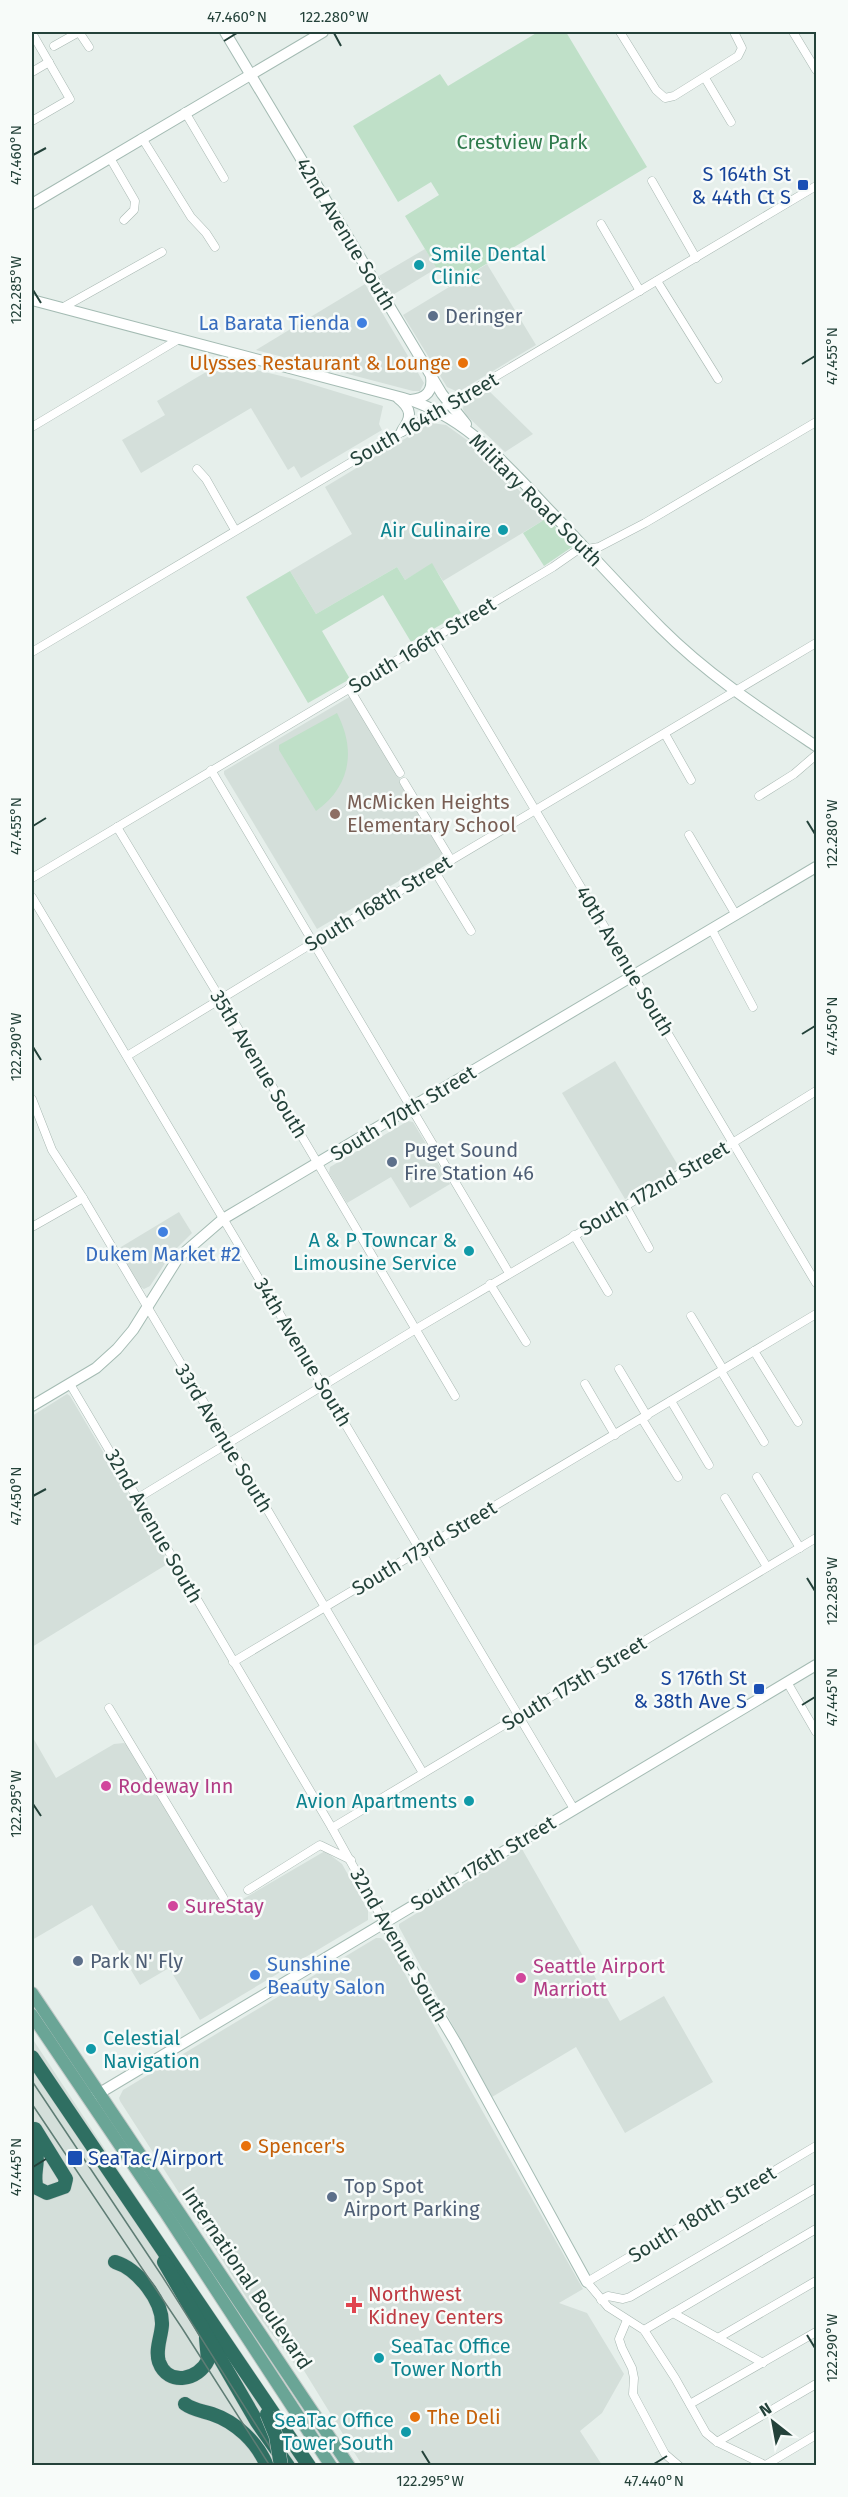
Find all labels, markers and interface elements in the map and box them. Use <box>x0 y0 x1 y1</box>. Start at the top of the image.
text: 47.460°N <box>207 8 267 26</box>
text: 122.280°W <box>299 8 369 26</box>
text: 47.460°N <box>7 125 25 185</box>
park label: Crestview Park <box>457 130 588 154</box>
street label: 42nd Avenue South <box>291 153 401 315</box>
place label: S 164th St & 44th Ct S <box>692 162 792 209</box>
marker: S 164th St & 44th Ct S <box>796 178 810 192</box>
place label: Smile Dental Clinic <box>431 242 546 289</box>
text: 122.285°W <box>7 255 25 324</box>
marker: Smile Dental Clinic <box>412 258 426 272</box>
place label: Deringer <box>445 304 523 328</box>
marker: Deringer <box>426 309 440 323</box>
place label: La Barata Tienda <box>198 311 350 335</box>
marker: La Barata Tienda <box>355 316 369 330</box>
text: 47.455°N <box>823 327 841 385</box>
place label: Ulysses Restaurant & Lounge <box>189 351 451 375</box>
marker: Ulysses Restaurant & Lounge <box>456 356 470 370</box>
street label: South 164th Street <box>346 366 503 471</box>
street label: Military Road South <box>465 429 607 571</box>
place label: Air Culinaire <box>381 518 491 542</box>
marker: Air Culinaire <box>496 523 510 537</box>
street label: South 166th Street <box>344 591 500 698</box>
place label: McMicken Heights Elementary School <box>347 790 516 837</box>
text: 47.455°N <box>7 797 25 855</box>
text: 122.280°W <box>823 799 841 869</box>
marker: McMicken Heights Elementary School <box>328 807 342 821</box>
street label: South 168th Street <box>300 849 457 956</box>
street label: 40th Avenue South <box>571 882 679 1040</box>
street label: 35th Avenue South <box>205 985 313 1143</box>
text: 47.450°N <box>823 996 841 1056</box>
text: 122.290°W <box>7 1012 25 1081</box>
street label: South 170th Street <box>326 1060 481 1166</box>
street label: South 172nd Street <box>575 1135 734 1241</box>
place label: Puget Sound Fire Station 46 <box>404 1138 534 1185</box>
marker: Puget Sound Fire Station 46 <box>385 1155 399 1169</box>
marker: Dukem Market #2 <box>156 1225 170 1239</box>
place label: A & P Towncar & Limousine Service <box>293 1228 457 1275</box>
place label: Dukem Market #2 <box>85 1242 241 1266</box>
marker: A & P Towncar & Limousine Service <box>462 1244 476 1258</box>
street label: 34th Avenue South <box>249 1273 357 1431</box>
street label: 33rd Avenue South <box>170 1359 278 1517</box>
street label: 32nd Avenue South <box>100 1445 208 1607</box>
text: 47.450°N <box>7 1466 25 1526</box>
street label: South 173rd Street <box>347 1495 501 1601</box>
text: 122.285°W <box>823 1556 841 1625</box>
street label: South 175th Street <box>497 1630 651 1736</box>
place label: S 176th St & 38th Ave S <box>634 1666 748 1713</box>
text: 47.445°N <box>823 1668 841 1726</box>
marker: S 176th St & 38th Ave S <box>752 1682 766 1696</box>
text: 122.295°W <box>7 1770 25 1838</box>
place label: Rodeway Inn <box>118 1774 234 1798</box>
marker: Rodeway Inn <box>99 1779 113 1793</box>
place label: Avion Apartments <box>296 1789 457 1813</box>
marker: Avion Apartments <box>462 1794 476 1808</box>
street label: South 176th Street <box>406 1810 560 1916</box>
street label: 32nd Avenue South <box>345 1864 453 2026</box>
place label: SureStay <box>185 1894 264 1918</box>
marker: SureStay <box>166 1899 180 1913</box>
place label: Park N' Fly <box>90 1949 183 1973</box>
place label: Sunshine Beauty Salon <box>267 1952 385 1999</box>
marker: Park N' Fly <box>71 1954 85 1968</box>
place label: Seattle Airport Marriott <box>533 1954 666 2001</box>
marker: Sunshine Beauty Salon <box>248 1968 262 1982</box>
marker: Seattle Airport Marriott <box>514 1971 528 1985</box>
place label: Celestial Navigation <box>103 2026 200 2073</box>
marker: Celestial Navigation <box>84 2042 98 2056</box>
place label: Spencer's <box>258 2134 345 2158</box>
text: 47.445°N <box>7 2138 25 2196</box>
marker: Spencer's <box>239 2139 253 2153</box>
place label: SeaTac/Airport <box>88 2146 224 2170</box>
marker: SeaTac/Airport <box>66 2149 84 2167</box>
street label: South 180th Street <box>624 2160 781 2268</box>
place label: Top Spot Airport Parking <box>344 2174 480 2221</box>
street label: International Boulevard <box>177 2182 317 2374</box>
marker: Top Spot Airport Parking <box>325 2190 339 2204</box>
place label: Northwest Kidney Centers <box>368 2282 503 2329</box>
marker: Northwest Kidney Centers <box>345 2296 363 2314</box>
text: 122.290°W <box>823 2313 841 2382</box>
place label: SeaTac Office Tower North <box>391 2334 511 2381</box>
marker: SeaTac Office Tower North <box>372 2351 386 2365</box>
north arrow <box>743 2392 803 2452</box>
text: N <box>756 2399 775 2420</box>
place label: The Deli <box>427 2405 501 2429</box>
place label: SeaTac Office Tower South <box>274 2408 394 2455</box>
marker: The Deli <box>408 2410 422 2424</box>
marker: SeaTac Office Tower South <box>399 2425 413 2439</box>
text: 122.295°W <box>396 2472 464 2490</box>
text: 47.440°N <box>624 2472 684 2490</box>

